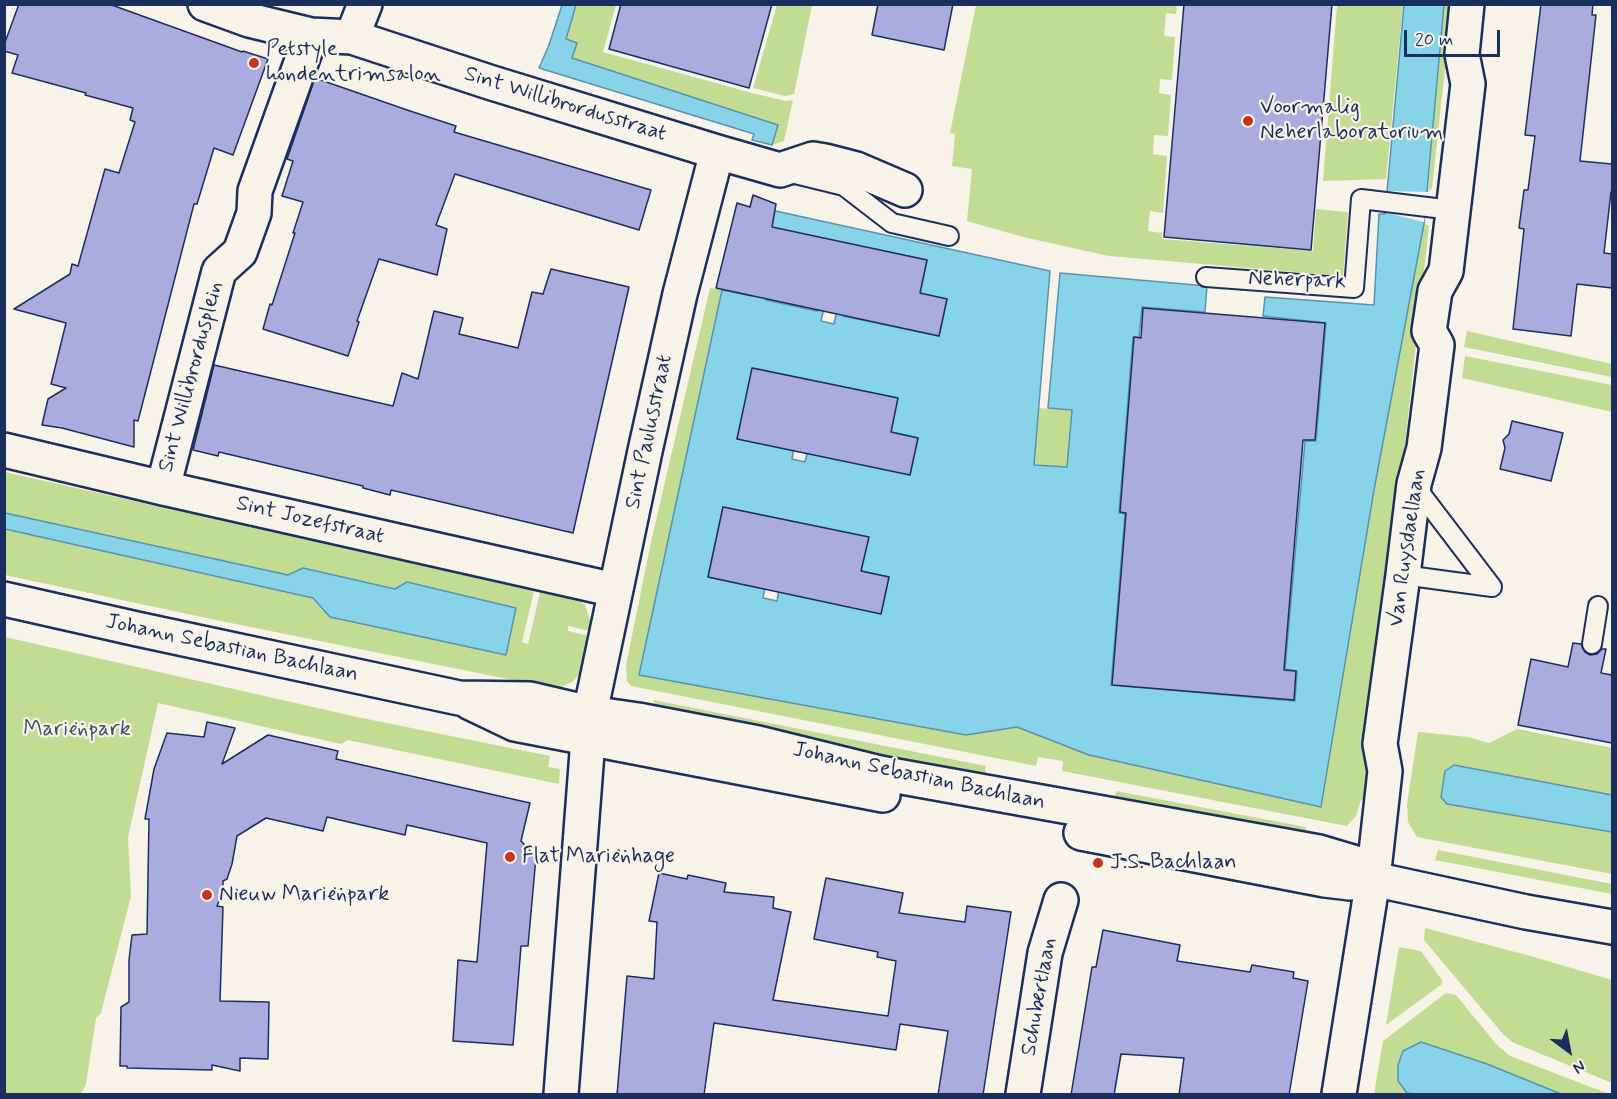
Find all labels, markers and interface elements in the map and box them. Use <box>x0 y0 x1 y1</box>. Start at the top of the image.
scale bar <box>1407 18 1503 56</box>
text: 20 m <box>1415 28 1453 52</box>
place label: Petstyle hondentrimsalon <box>266 37 441 88</box>
marker: Petstyle hondentrimsalon <box>247 56 261 70</box>
street label: Sint Willibrordusstraat <box>461 62 669 148</box>
place label: Voormalig Neherlaboratorium <box>1260 95 1443 146</box>
marker: Voormalig Neherlaboratorium <box>1241 114 1255 128</box>
street label: Neherpark <box>1248 266 1346 296</box>
street label: Sint Willibrordusplein <box>154 279 230 475</box>
street label: Sint Paulusstraat <box>621 352 679 512</box>
street label: Van Ruysdaellaan <box>1384 467 1432 629</box>
street label: Sint Jozefstraat <box>234 491 386 551</box>
street label: Johann Sebastian Bachlaan <box>103 609 361 689</box>
park label: Mariënpark <box>23 717 131 743</box>
street label: Johann Sebastian Bachlaan <box>790 737 1048 817</box>
place label: Flat Mariënhage <box>522 844 675 870</box>
marker: Flat Mariënhage <box>503 850 517 864</box>
place label: J.S. Bachlaan <box>1110 850 1237 876</box>
marker: J.S. Bachlaan <box>1091 856 1105 870</box>
place label: Nieuw Mariënpark <box>219 882 389 908</box>
marker: Nieuw Mariënpark <box>200 888 214 902</box>
street label: Schubertlaan <box>1017 936 1063 1058</box>
north arrow <box>1539 1021 1599 1081</box>
text: N <box>1569 1055 1589 1078</box>

